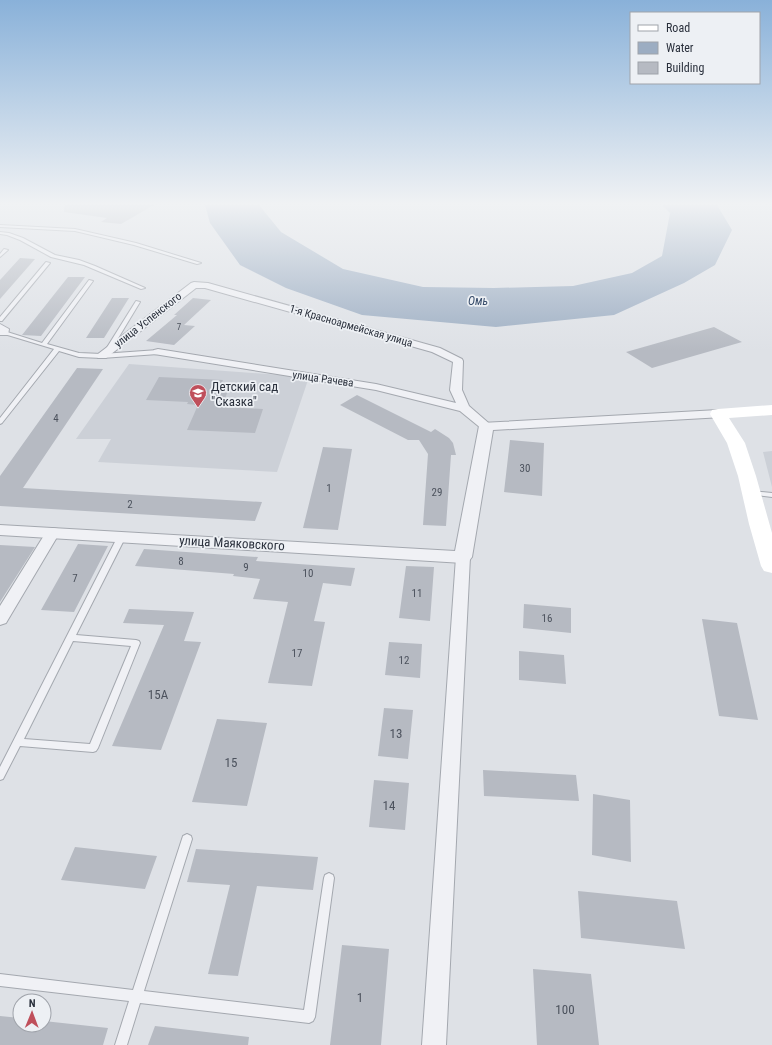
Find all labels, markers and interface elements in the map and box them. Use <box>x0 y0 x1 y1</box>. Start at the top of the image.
legend <box>630 12 760 84</box>
text: Road <box>666 21 690 35</box>
text: Water <box>666 41 694 55</box>
text: Building <box>666 61 704 75</box>
street label: улица Успенского <box>112 289 184 350</box>
water label: Омь <box>468 294 488 308</box>
street label: 1-я Красноармейская улица <box>288 302 414 350</box>
house number: 7 <box>177 322 182 332</box>
street label: улица Рачева <box>292 368 354 390</box>
place label: Детский сад "Сказка" <box>211 379 278 409</box>
school or university icon: Детский сад "Сказка" <box>188 383 208 408</box>
house number: 4 <box>53 412 59 425</box>
house number: 30 <box>520 462 530 475</box>
house number: 1 <box>326 482 332 495</box>
house number: 29 <box>432 486 442 499</box>
house number: 2 <box>127 498 133 511</box>
street label: улица Маяковского <box>179 533 285 553</box>
house number: 8 <box>178 555 184 568</box>
house number: 9 <box>243 561 249 574</box>
house number: 10 <box>303 567 313 580</box>
house number: 7 <box>72 572 78 585</box>
house number: 11 <box>412 587 422 600</box>
house number: 16 <box>542 612 552 625</box>
house number: 17 <box>292 647 302 660</box>
house number: 12 <box>399 654 409 667</box>
house number: 15А <box>148 687 169 702</box>
house number: 13 <box>390 726 402 741</box>
house number: 15 <box>225 755 237 770</box>
house number: 14 <box>383 798 396 813</box>
house number: 1 <box>357 990 363 1005</box>
north arrow <box>12 993 52 1033</box>
text: N <box>29 997 36 1010</box>
house number: 100 <box>555 1002 575 1017</box>

